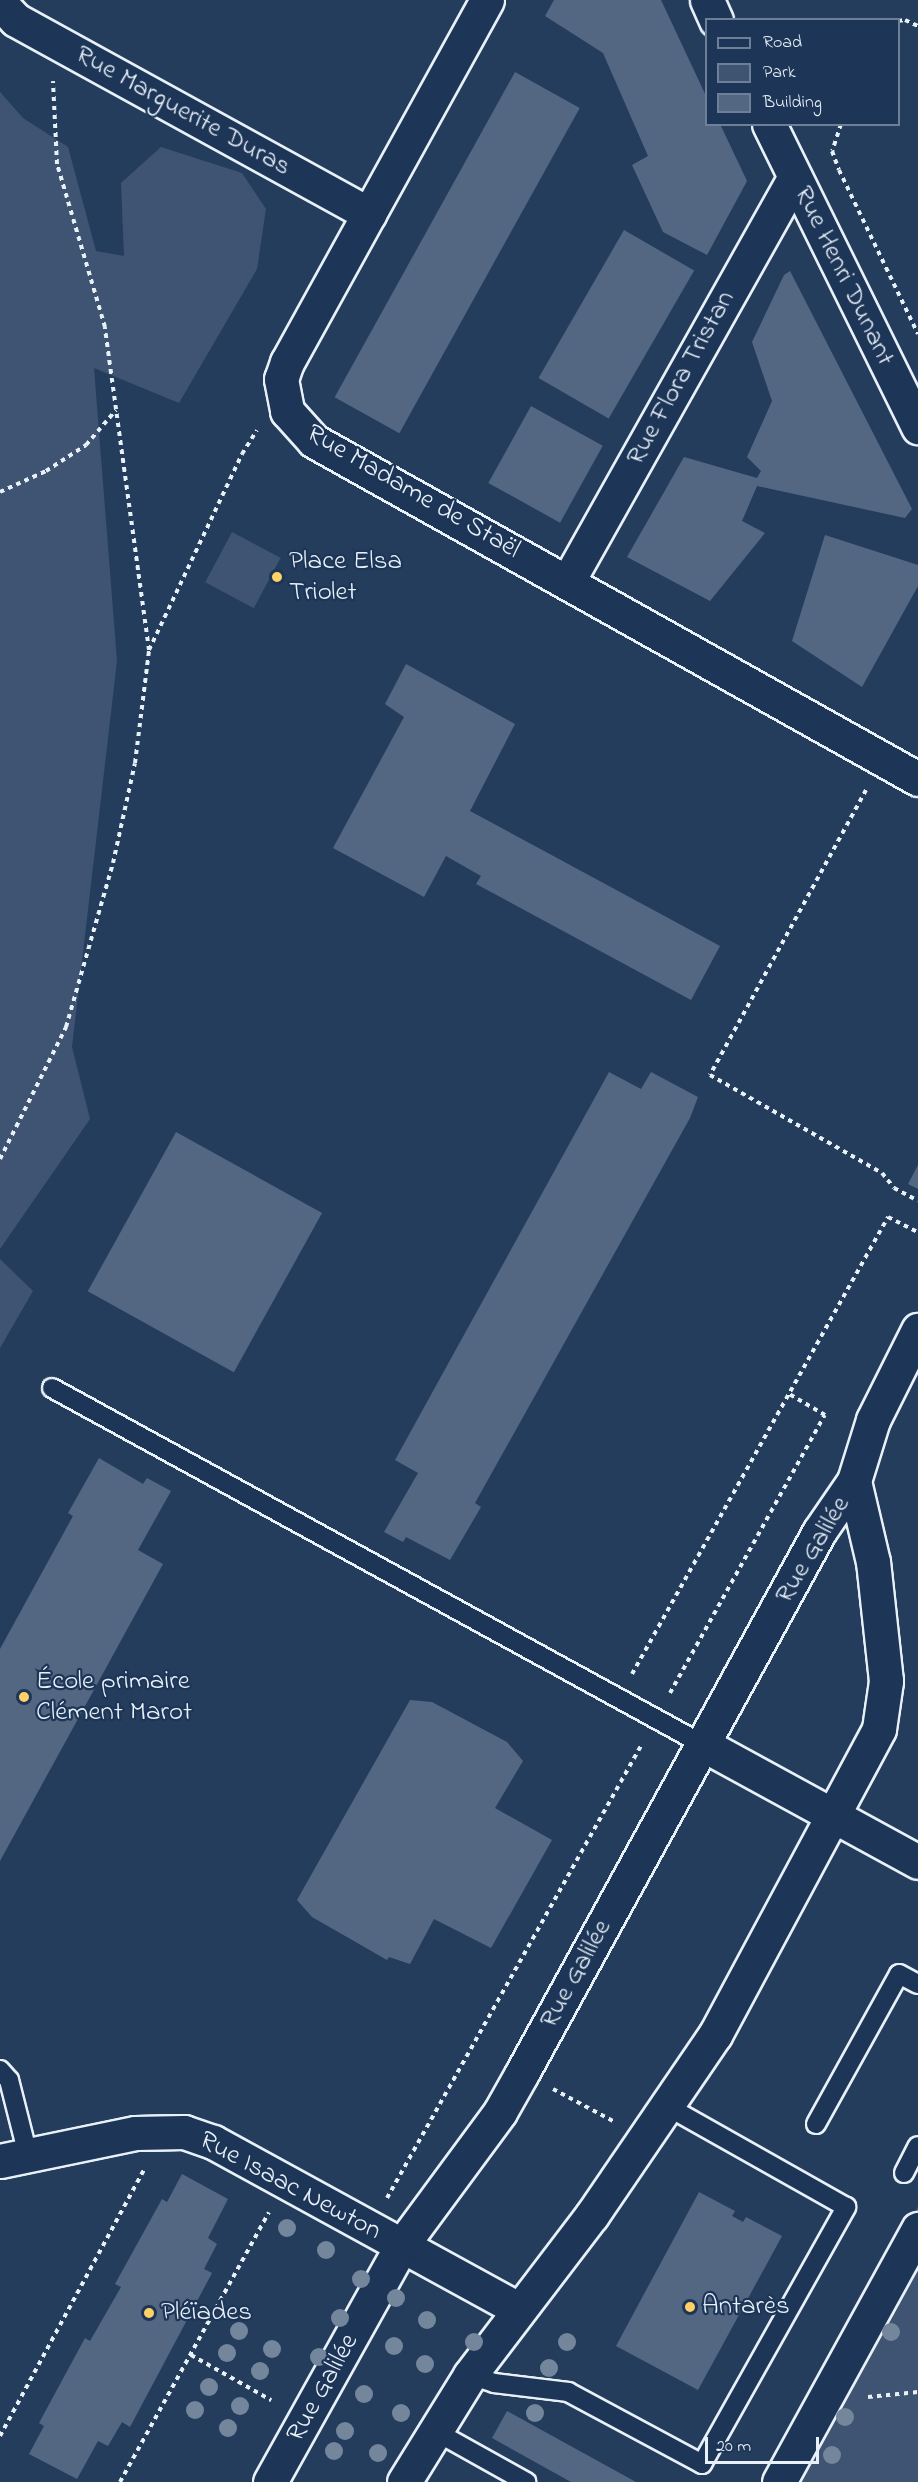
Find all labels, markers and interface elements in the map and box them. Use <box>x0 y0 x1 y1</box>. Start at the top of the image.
legend <box>705 18 900 126</box>
text: Road <box>763 30 802 56</box>
street label: Rue Marguerite Duras <box>70 38 296 184</box>
text: Park <box>763 60 796 86</box>
text: Building <box>763 90 822 116</box>
street label: Rue Henri Dunant <box>787 181 901 371</box>
street label: Rue Flora Tristan <box>620 285 742 471</box>
street label: Rue Madame de Staël <box>300 418 526 566</box>
place label: Place Elsa Triolet <box>289 545 402 608</box>
marker: Place Elsa Triolet <box>270 570 284 584</box>
street label: Rue Galilée <box>769 1491 857 1609</box>
place label: École primaire Clément Marot <box>36 1665 192 1728</box>
marker: École primaire Clément Marot <box>17 1690 31 1704</box>
street label: Rue Galilée <box>533 1914 619 2034</box>
street label: Rue Isaac Newton <box>193 2124 387 2248</box>
place label: Antarès <box>702 2291 790 2323</box>
place label: Pléïades <box>161 2297 252 2329</box>
marker: Antarès <box>683 2300 697 2314</box>
marker: Pléïades <box>142 2306 156 2320</box>
street label: Rue Galilée <box>280 2328 366 2448</box>
scale bar <box>708 2425 822 2463</box>
text: 20 m <box>716 2434 751 2460</box>

